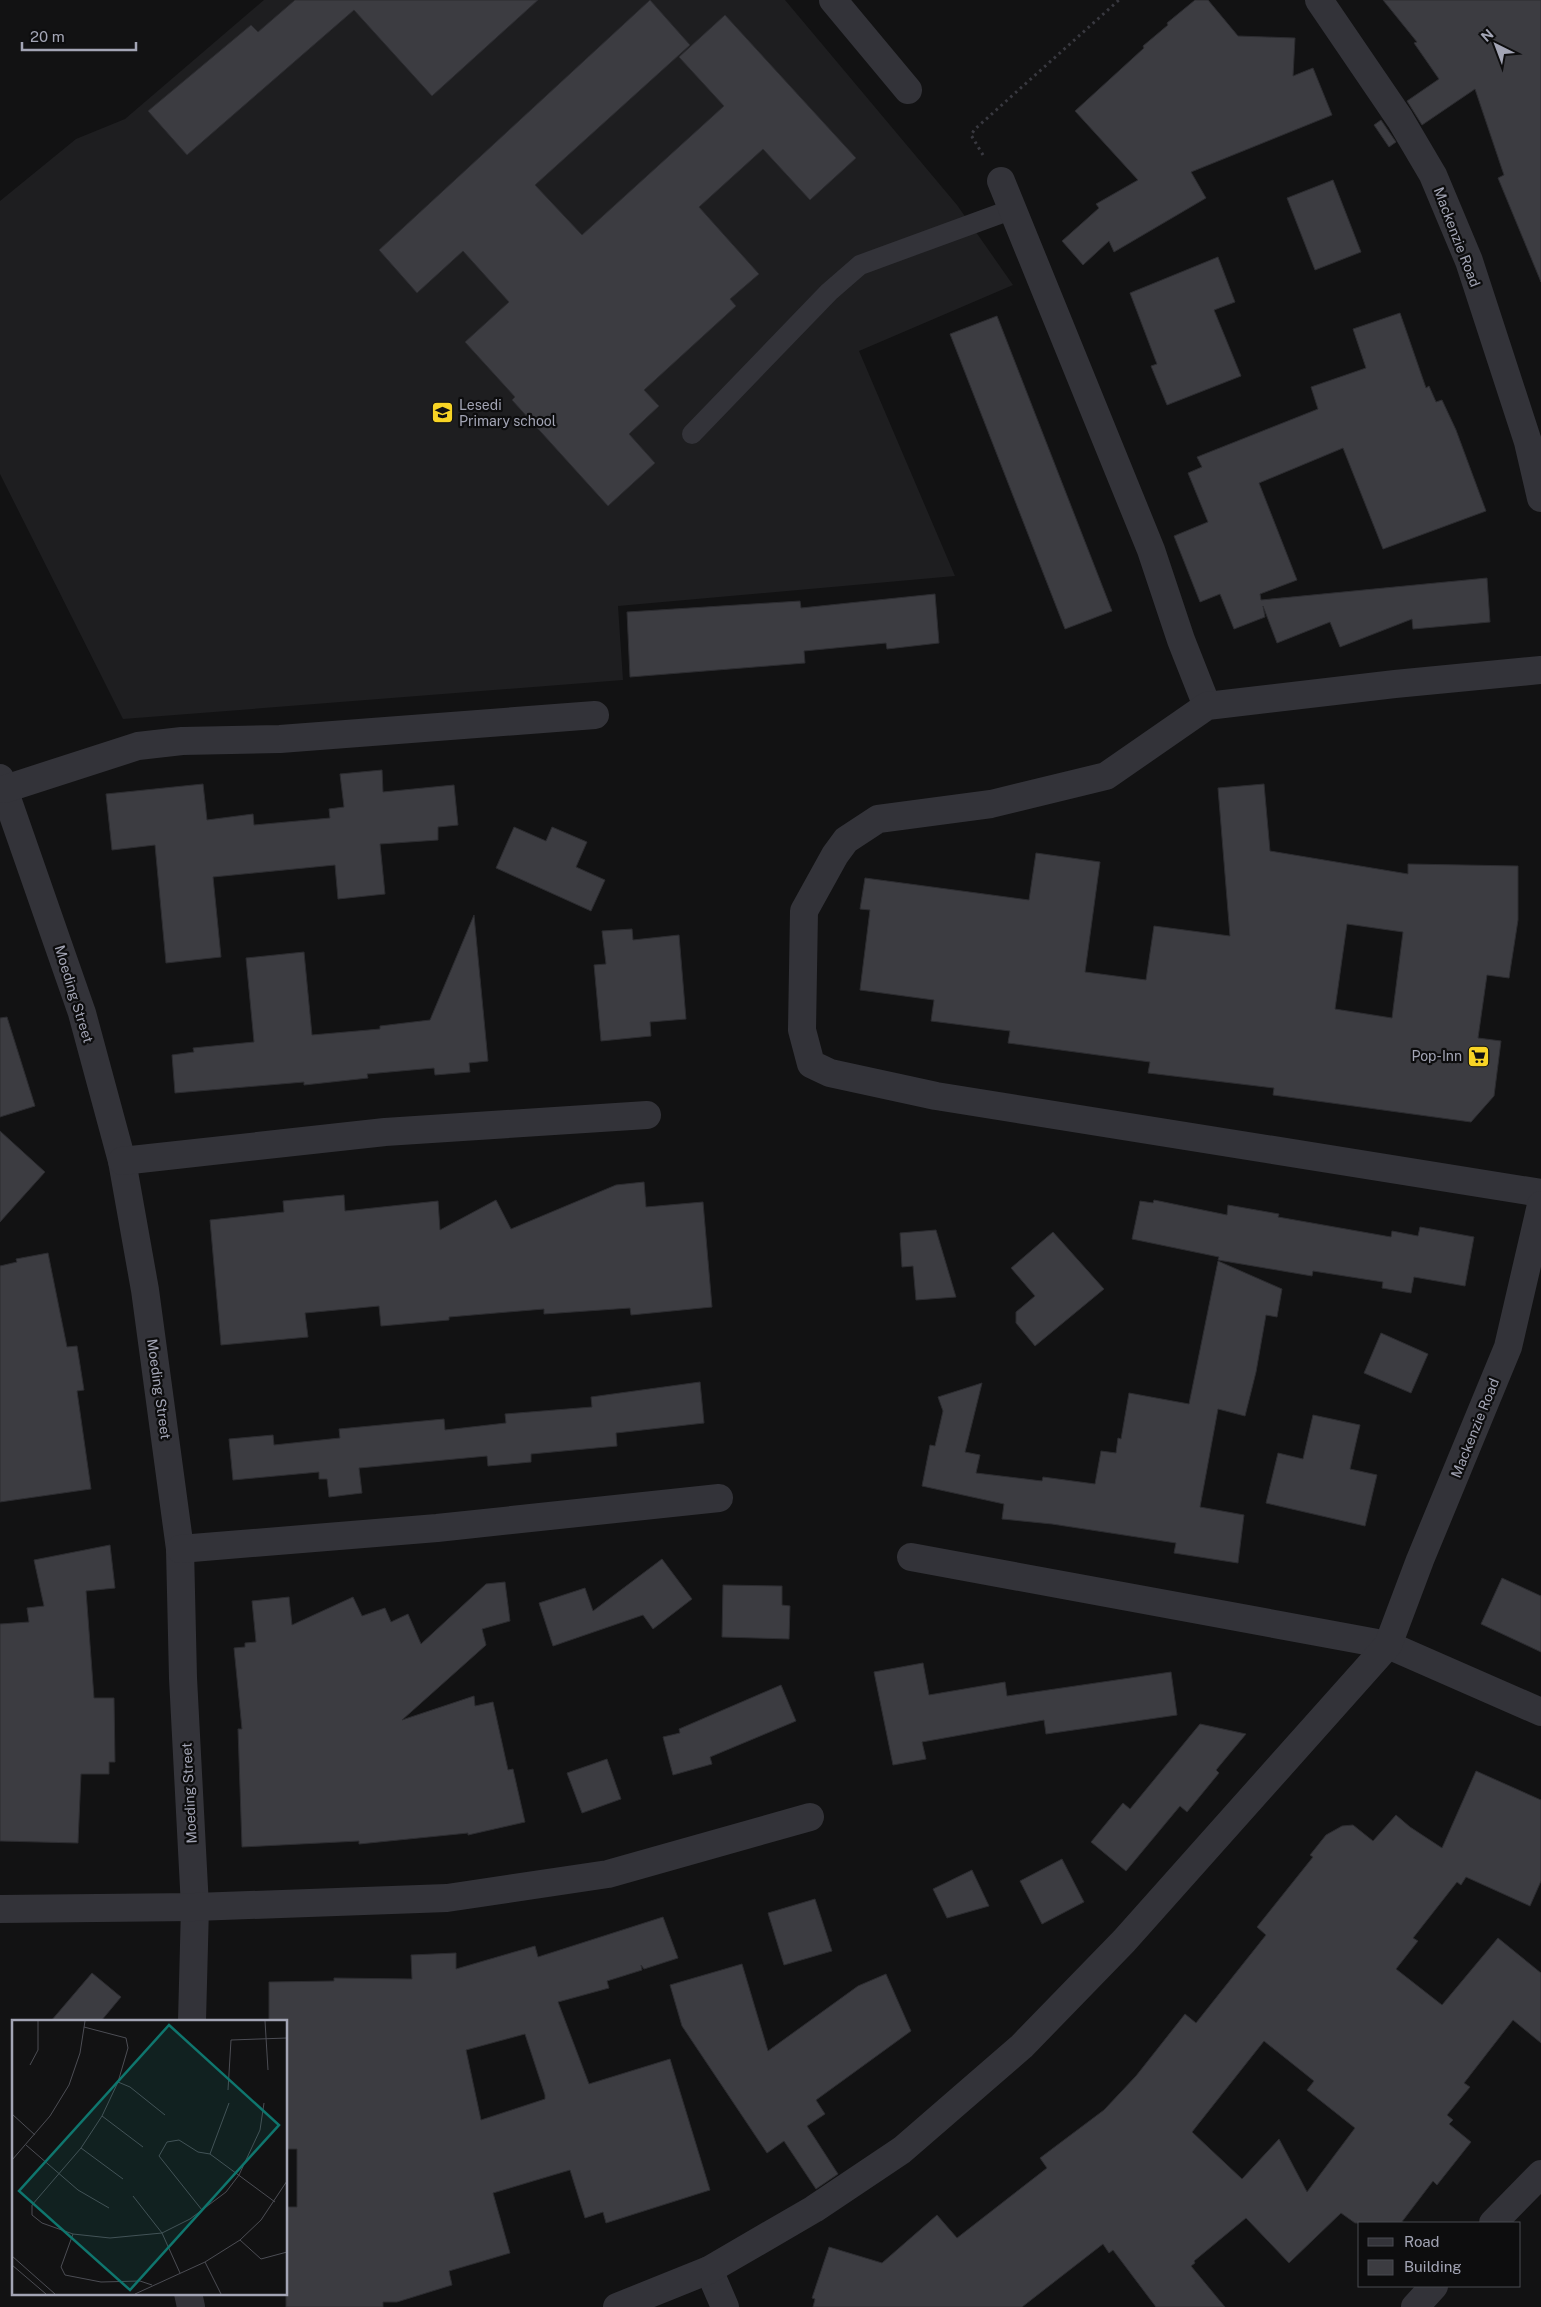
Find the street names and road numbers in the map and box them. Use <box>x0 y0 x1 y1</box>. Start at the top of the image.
street label: Mackenzie Road <box>1431 185 1483 289</box>
street label: Moeding Street <box>52 943 96 1045</box>
street label: Moeding Street <box>144 1338 174 1440</box>
street label: Mackenzie Road <box>1448 1376 1502 1480</box>
street label: Moeding Street <box>178 1742 200 1844</box>

